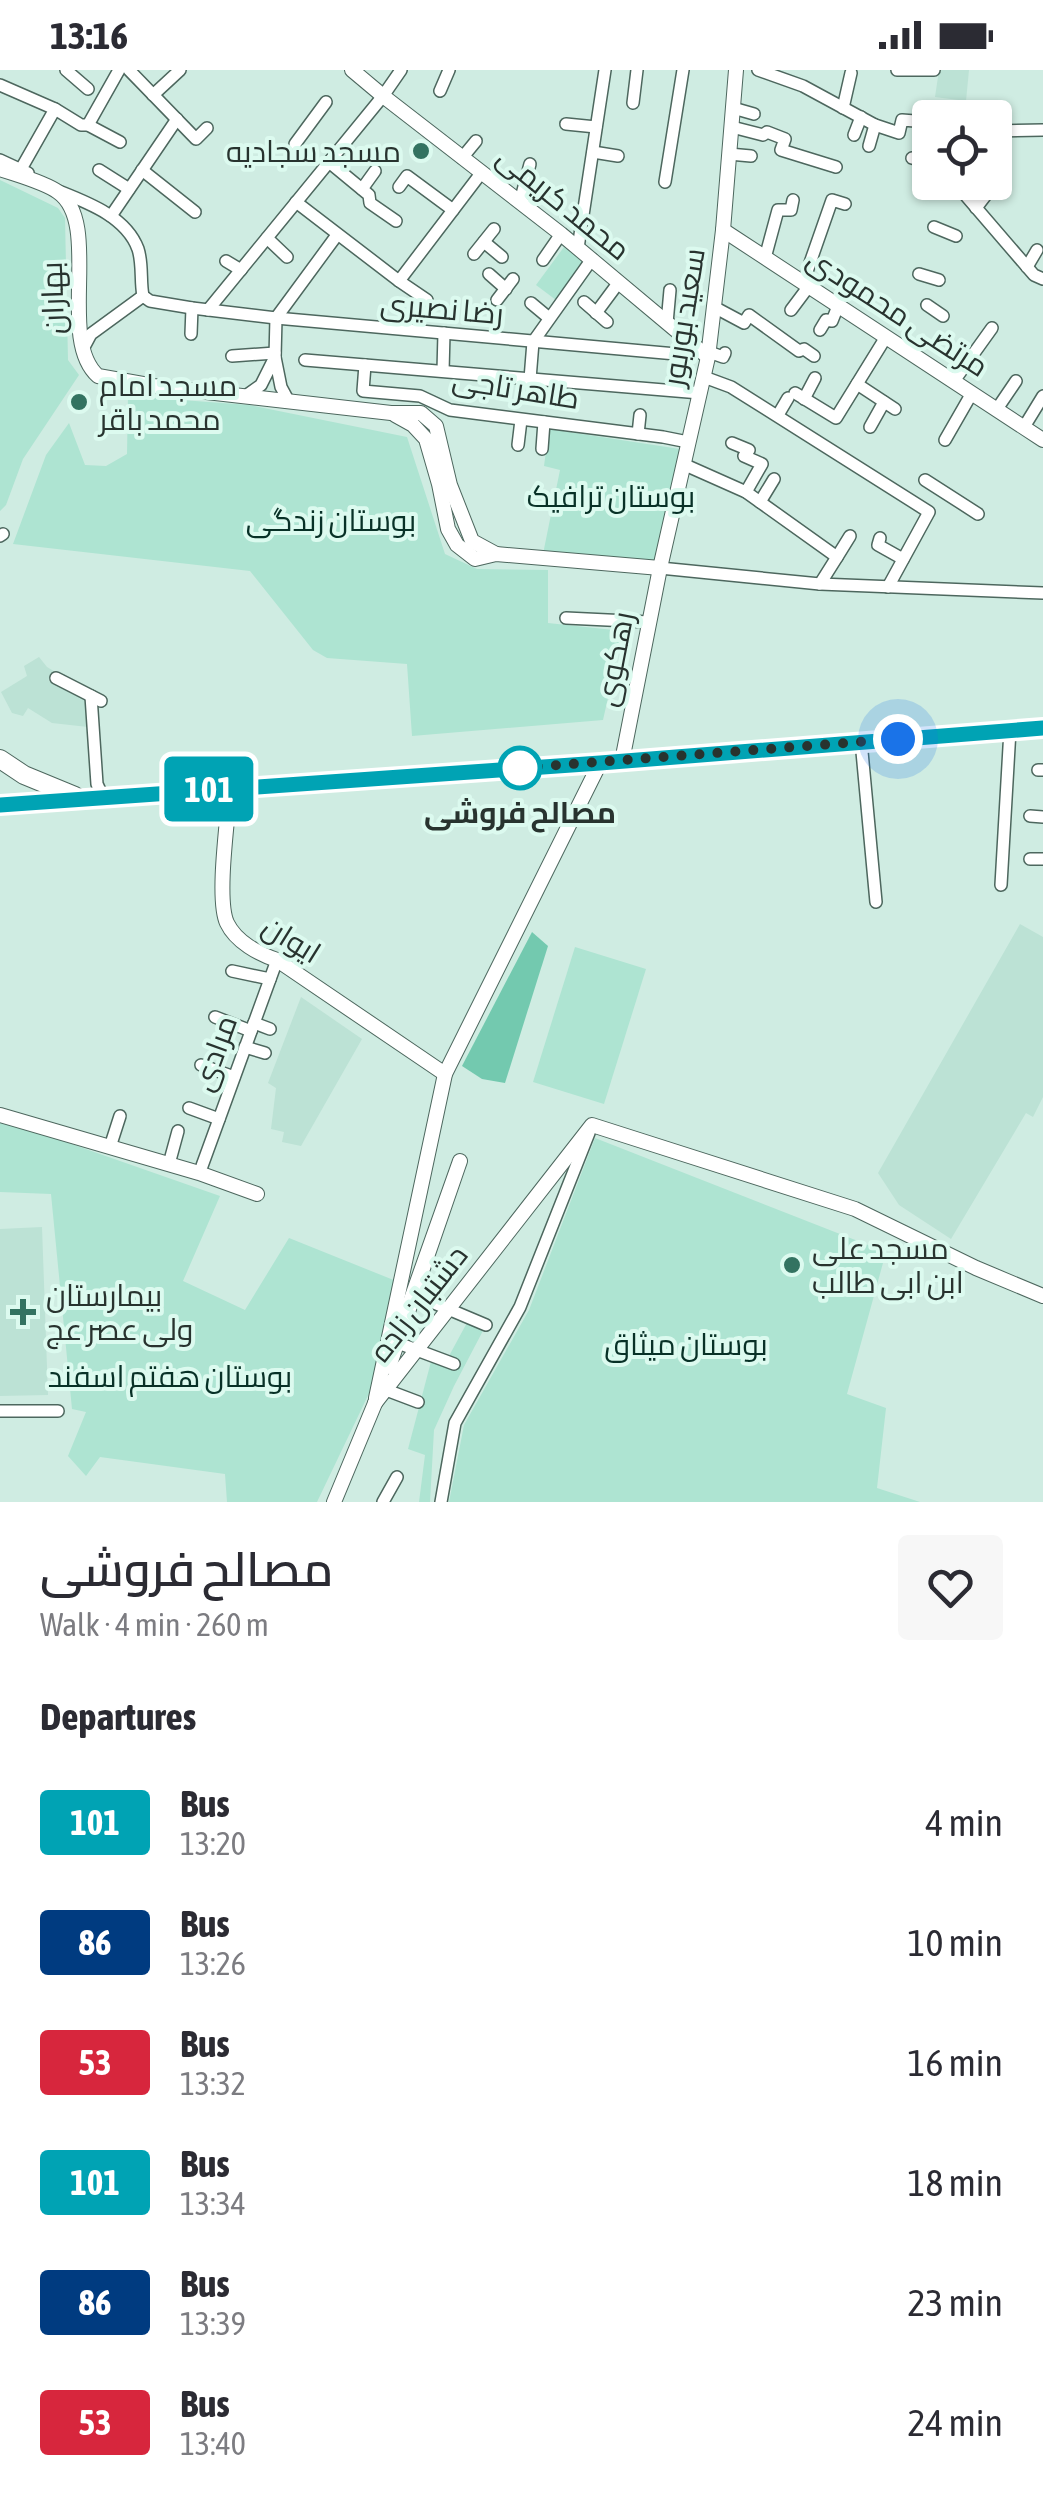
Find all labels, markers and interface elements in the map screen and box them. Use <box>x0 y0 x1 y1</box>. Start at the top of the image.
text: 13:16 <box>50 14 128 57</box>
map controls <box>912 100 1012 200</box>
button: locate <box>912 100 1012 200</box>
place label: مسجد سجادیه <box>226 134 401 168</box>
street label: محمد کریمی <box>490 139 637 268</box>
marker: مسجد سجادیه <box>410 140 432 162</box>
street label: مرتضی محمودی <box>800 241 995 385</box>
street label: سعید بوربور <box>655 246 712 391</box>
street label: بهاران <box>34 261 72 335</box>
street label: رضا نصیری <box>379 286 505 331</box>
street label: طاهر تاجی <box>450 361 582 417</box>
place label: مسجد امام محمد باقر <box>97 368 237 437</box>
marker: مسجد امام محمد باقر <box>68 391 90 413</box>
park label: بوستان ترافیک <box>527 479 695 514</box>
park label: بوستان زندگی <box>246 503 416 539</box>
street label: رهکوی <box>588 609 641 709</box>
your location <box>873 714 923 764</box>
marker: مصالح فروشی <box>499 747 541 789</box>
line badge: 101 <box>152 756 266 822</box>
text: 101 <box>184 769 234 809</box>
place label: مصالح فروشی <box>424 795 616 833</box>
street label: ایوان <box>256 908 327 971</box>
street label: مرادی <box>185 1011 244 1096</box>
place label: مسجد علی ابن ابی طالب <box>812 1231 964 1301</box>
street label: دشتبان زاده <box>362 1238 475 1368</box>
marker: مسجد علی ابن ابی طالب <box>781 1254 803 1276</box>
place label: بیمارستان ولی عصر عج <box>46 1278 193 1350</box>
marker: بیمارستان ولی عصر عج <box>10 1299 36 1325</box>
park label: بوستان میثاق <box>604 1327 768 1363</box>
park label: بوستان هفتم اسفند <box>48 1359 292 1397</box>
button: heart <box>898 1535 1003 1640</box>
text: مصالح فروشی <box>40 1541 333 1596</box>
text: Walk · 4 min · 260 m <box>40 1606 269 1643</box>
text: Departures <box>40 1695 196 1738</box>
text: Bus <box>180 1782 230 1825</box>
text: 4 min <box>925 1801 1003 1844</box>
text: 101 <box>70 1802 120 1842</box>
text: 13:20 <box>180 1825 246 1862</box>
text: Bus <box>180 1902 230 1945</box>
text: 10 min <box>908 1921 1003 1964</box>
text: 86 <box>79 1922 111 1962</box>
text: 13:26 <box>180 1945 246 1982</box>
text: Bus <box>180 2022 230 2065</box>
text: 16 min <box>908 2041 1003 2084</box>
text: 53 <box>79 2042 111 2082</box>
text: 13:32 <box>180 2065 246 2102</box>
text: Bus <box>180 2142 230 2185</box>
text: 18 min <box>908 2161 1003 2204</box>
text: 101 <box>70 2162 120 2202</box>
text: 13:34 <box>180 2185 246 2222</box>
text: Bus <box>180 2262 230 2305</box>
text: 23 min <box>908 2281 1003 2324</box>
text: 86 <box>79 2282 111 2322</box>
text: 13:39 <box>180 2305 246 2342</box>
text: Bus <box>180 2382 230 2425</box>
text: 24 min <box>908 2401 1003 2444</box>
text: 53 <box>79 2402 111 2442</box>
text: 13:40 <box>180 2425 246 2462</box>

